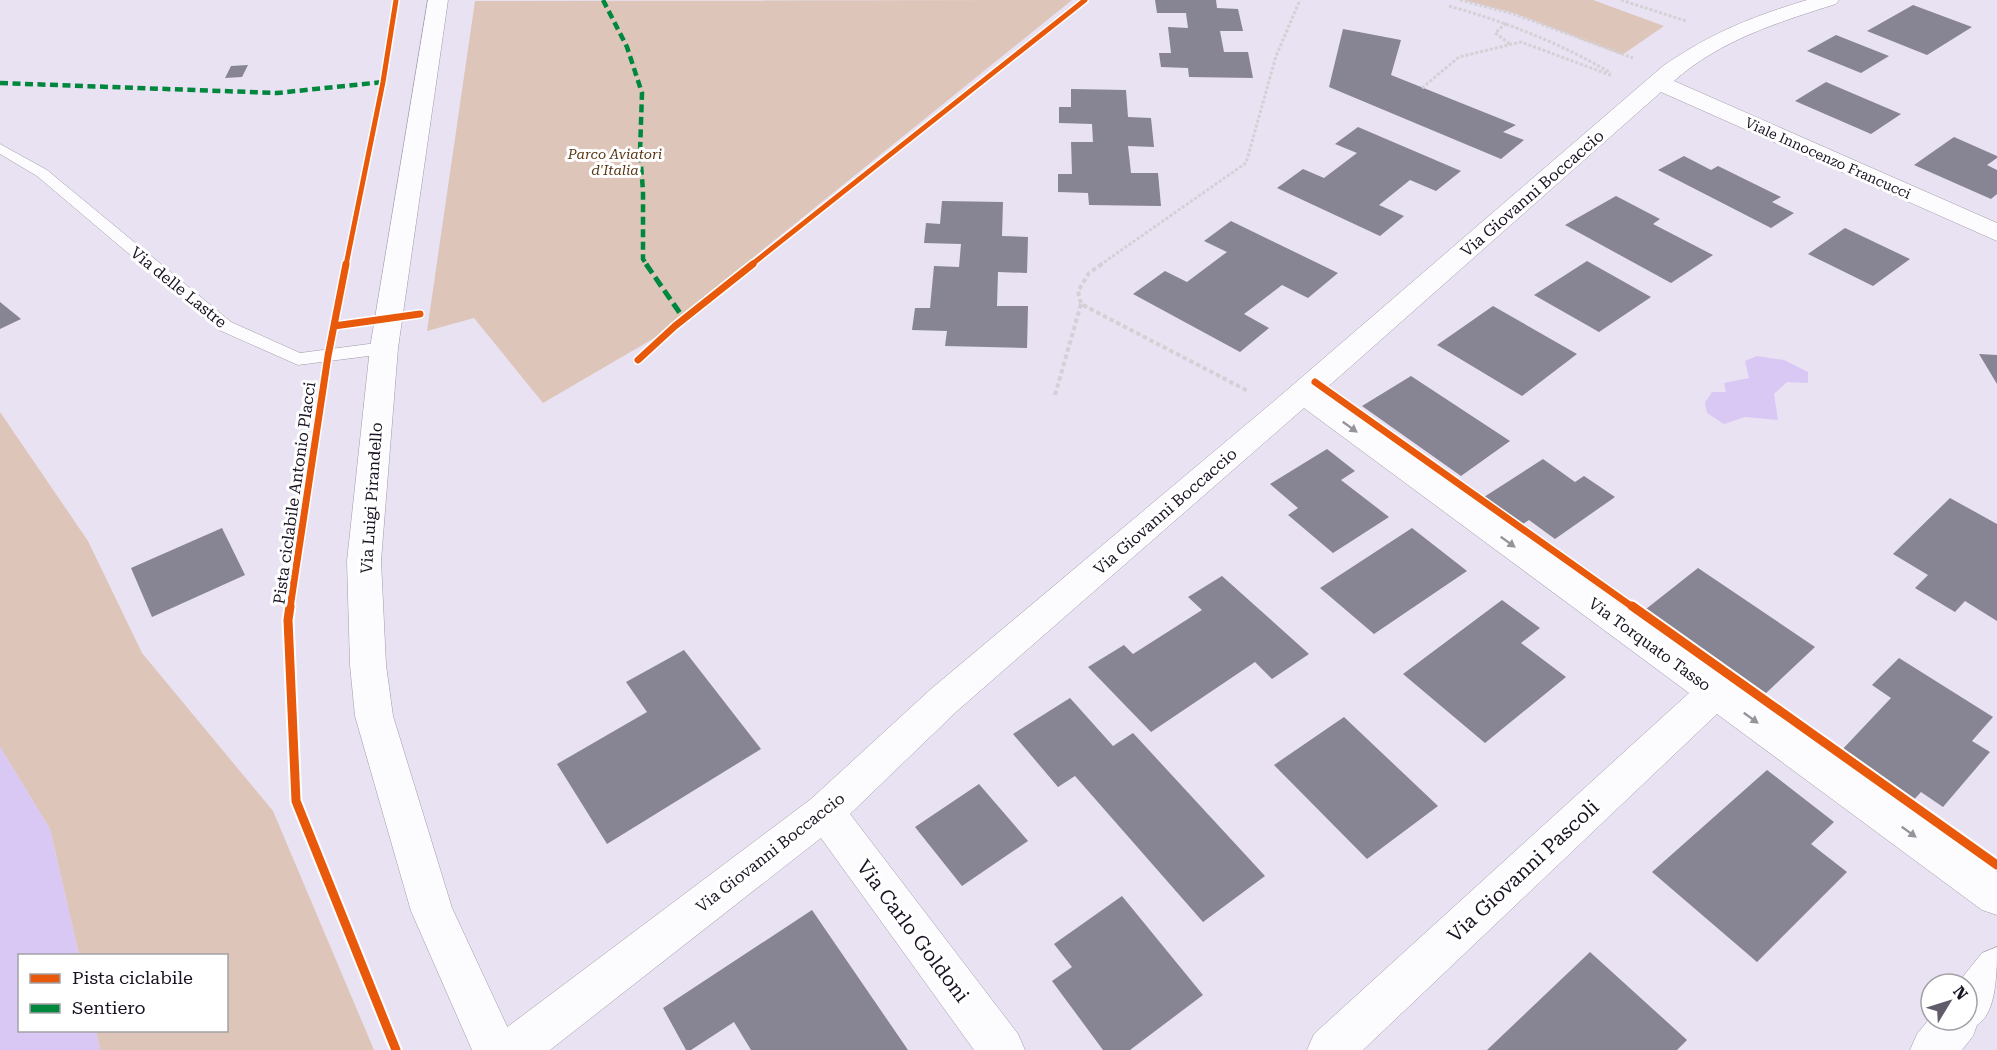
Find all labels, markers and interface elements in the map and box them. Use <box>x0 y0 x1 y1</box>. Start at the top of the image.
street label: Viale Innocenzo Francucci <box>1743 114 1914 202</box>
street label: Via Giovanni Boccaccio <box>1457 126 1608 261</box>
park label: Parco Aviatori d'Italia <box>567 146 662 178</box>
street label: Via delle Lastre <box>127 243 231 332</box>
street label: Pista ciclabile Antonio Placci <box>269 381 320 606</box>
one-way arrow <box>1342 421 1358 433</box>
street label: Via Luigi Pirandello <box>357 422 386 574</box>
street label: Via Giovanni Boccaccio <box>1090 444 1241 579</box>
one-way arrow <box>1501 535 1516 547</box>
street label: Via Torquato Tasso <box>1585 594 1715 695</box>
one-way arrow <box>1743 712 1759 724</box>
street label: Via Giovanni Boccaccio <box>692 788 848 916</box>
street label: Via Giovanni Pascoli <box>1442 795 1604 947</box>
one-way arrow <box>1901 826 1917 838</box>
street label: Via Carlo Goldoni <box>852 855 974 1007</box>
legend <box>18 954 228 1032</box>
text: Pista ciclabile <box>72 967 193 988</box>
north arrow <box>1919 972 1979 1032</box>
text: N <box>1949 982 1972 1004</box>
text: Sentiero <box>72 997 146 1018</box>

